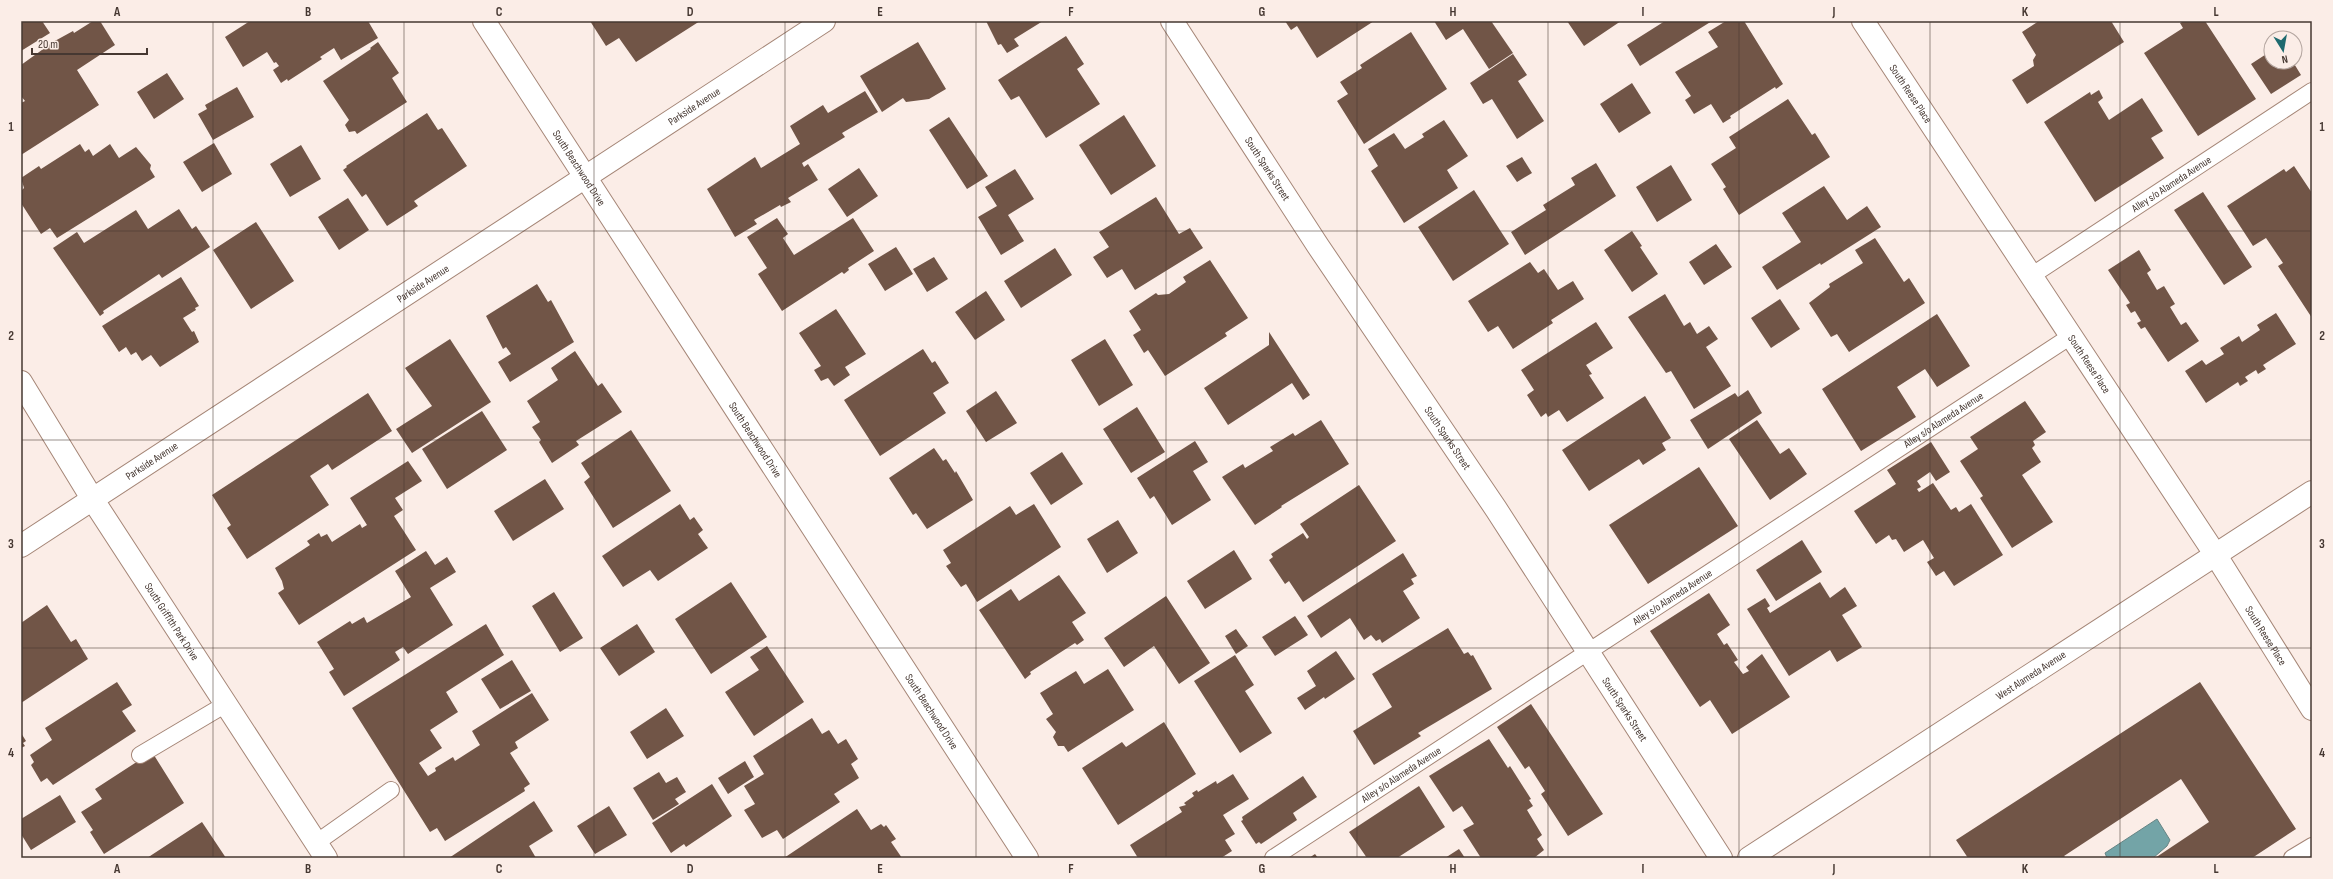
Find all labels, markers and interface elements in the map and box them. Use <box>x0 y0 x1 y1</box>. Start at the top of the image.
text: A <box>113 4 121 20</box>
text: B <box>305 4 311 20</box>
text: C <box>496 4 503 20</box>
text: D <box>687 4 694 20</box>
text: E <box>877 4 883 20</box>
text: F <box>1068 4 1074 20</box>
text: G <box>1259 4 1266 20</box>
text: H <box>1450 4 1457 20</box>
text: I <box>1642 4 1645 20</box>
text: J <box>1832 4 1836 20</box>
text: K <box>2022 4 2029 20</box>
text: L <box>2213 4 2219 20</box>
scale bar <box>32 30 147 56</box>
north arrow <box>2263 30 2303 70</box>
text: 20 m <box>38 37 58 52</box>
text: N <box>2281 52 2289 66</box>
street label: South Reese Place <box>1887 62 1935 126</box>
street label: Parkside Avenue <box>666 85 723 128</box>
text: 1 <box>8 119 14 135</box>
text: 1 <box>2319 119 2325 135</box>
street label: South Beachwood Drive <box>550 128 608 208</box>
street label: South Sparks Street <box>1242 135 1293 204</box>
street label: Alley s/o Alameda Avenue <box>2129 153 2214 215</box>
street label: Parkside Avenue <box>394 262 452 306</box>
text: 2 <box>8 328 14 344</box>
text: 2 <box>2319 328 2325 344</box>
street label: South Reese Place <box>2065 333 2113 396</box>
street label: Alley s/o Alameda Avenue <box>1900 389 1986 451</box>
street label: South Beachwood Drive <box>726 400 784 480</box>
street label: South Sparks Street <box>1422 404 1474 473</box>
street label: Parkside Avenue <box>123 439 180 483</box>
text: 3 <box>8 536 14 552</box>
text: 3 <box>2319 536 2325 552</box>
street label: Alley s/o Alameda Avenue <box>1629 567 1715 629</box>
street label: South Griffith Park Drive <box>142 580 201 663</box>
street label: South Reese Place <box>2242 604 2289 668</box>
street label: West Alameda Avenue <box>1994 648 2068 703</box>
street label: South Beachwood Drive <box>902 672 961 752</box>
street label: South Sparks Street <box>1599 675 1650 744</box>
street label: Alley s/o Alameda Avenue <box>1358 744 1444 806</box>
text: 4 <box>8 745 14 761</box>
text: 4 <box>2319 745 2325 761</box>
text: A <box>113 861 121 877</box>
text: B <box>305 861 311 877</box>
text: C <box>496 861 503 877</box>
text: D <box>687 861 694 877</box>
text: E <box>877 861 883 877</box>
text: F <box>1068 861 1074 877</box>
text: G <box>1259 861 1266 877</box>
text: H <box>1450 861 1457 877</box>
text: I <box>1642 861 1645 877</box>
text: J <box>1832 861 1836 877</box>
text: K <box>2022 861 2029 877</box>
text: L <box>2213 861 2219 877</box>

